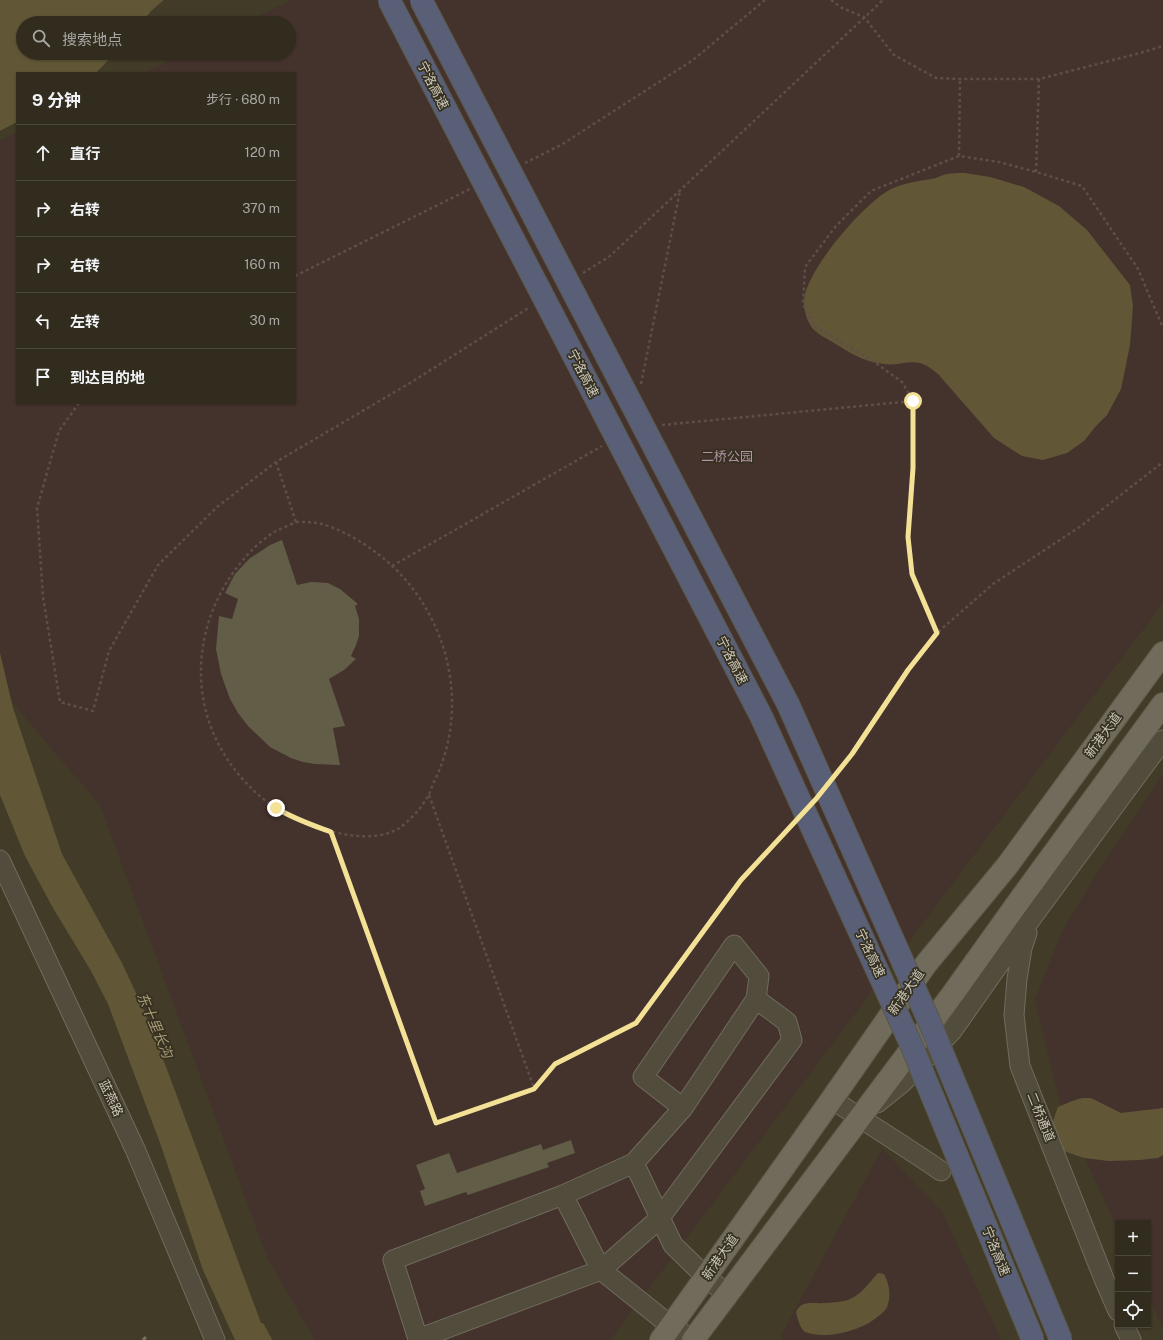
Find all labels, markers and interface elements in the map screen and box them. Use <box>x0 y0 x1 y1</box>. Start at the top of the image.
search box <box>16 16 296 60</box>
icon: search <box>30 27 52 49</box>
text: 搜索地点 <box>62 31 122 48</box>
street label: 宁洛高速 <box>415 58 451 112</box>
text: 9 分钟 <box>32 90 81 110</box>
text: 步行 · 680 m <box>206 92 280 107</box>
icon: ahead <box>32 142 54 164</box>
text: 直行 <box>70 145 100 162</box>
text: 120 m <box>245 145 280 160</box>
icon: right <box>32 198 54 220</box>
text: 右转 <box>70 201 100 218</box>
text: 370 m <box>242 201 280 216</box>
icon: right <box>32 254 54 276</box>
text: 右转 <box>70 257 100 274</box>
text: 160 m <box>244 257 280 272</box>
icon: left <box>32 310 54 332</box>
text: 左转 <box>70 313 100 330</box>
text: 30 m <box>250 313 280 328</box>
street label: 宁洛高速 <box>565 346 601 400</box>
icon: arrive <box>32 366 54 388</box>
text: 到达目的地 <box>70 369 145 386</box>
route start <box>904 392 922 410</box>
park label: 二桥公园 <box>701 449 753 464</box>
street label: 宁洛高速 <box>714 633 750 687</box>
street label: 新港大道 <box>1082 710 1124 760</box>
route end <box>267 799 285 817</box>
street label: 宁洛高速 <box>852 926 888 980</box>
street label: 新港大道 <box>885 966 927 1018</box>
water label: 东十里长沟 <box>134 990 177 1062</box>
street label: 蓝燕路 <box>96 1077 126 1119</box>
street label: 二桥通道 <box>1024 1090 1058 1144</box>
map controls <box>1115 1220 1151 1328</box>
button: + <box>1115 1220 1151 1256</box>
street label: 宁洛高速 <box>979 1224 1013 1278</box>
street label: 新港大道 <box>699 1231 741 1283</box>
button: − <box>1115 1256 1151 1292</box>
button: locate <box>1115 1292 1151 1328</box>

